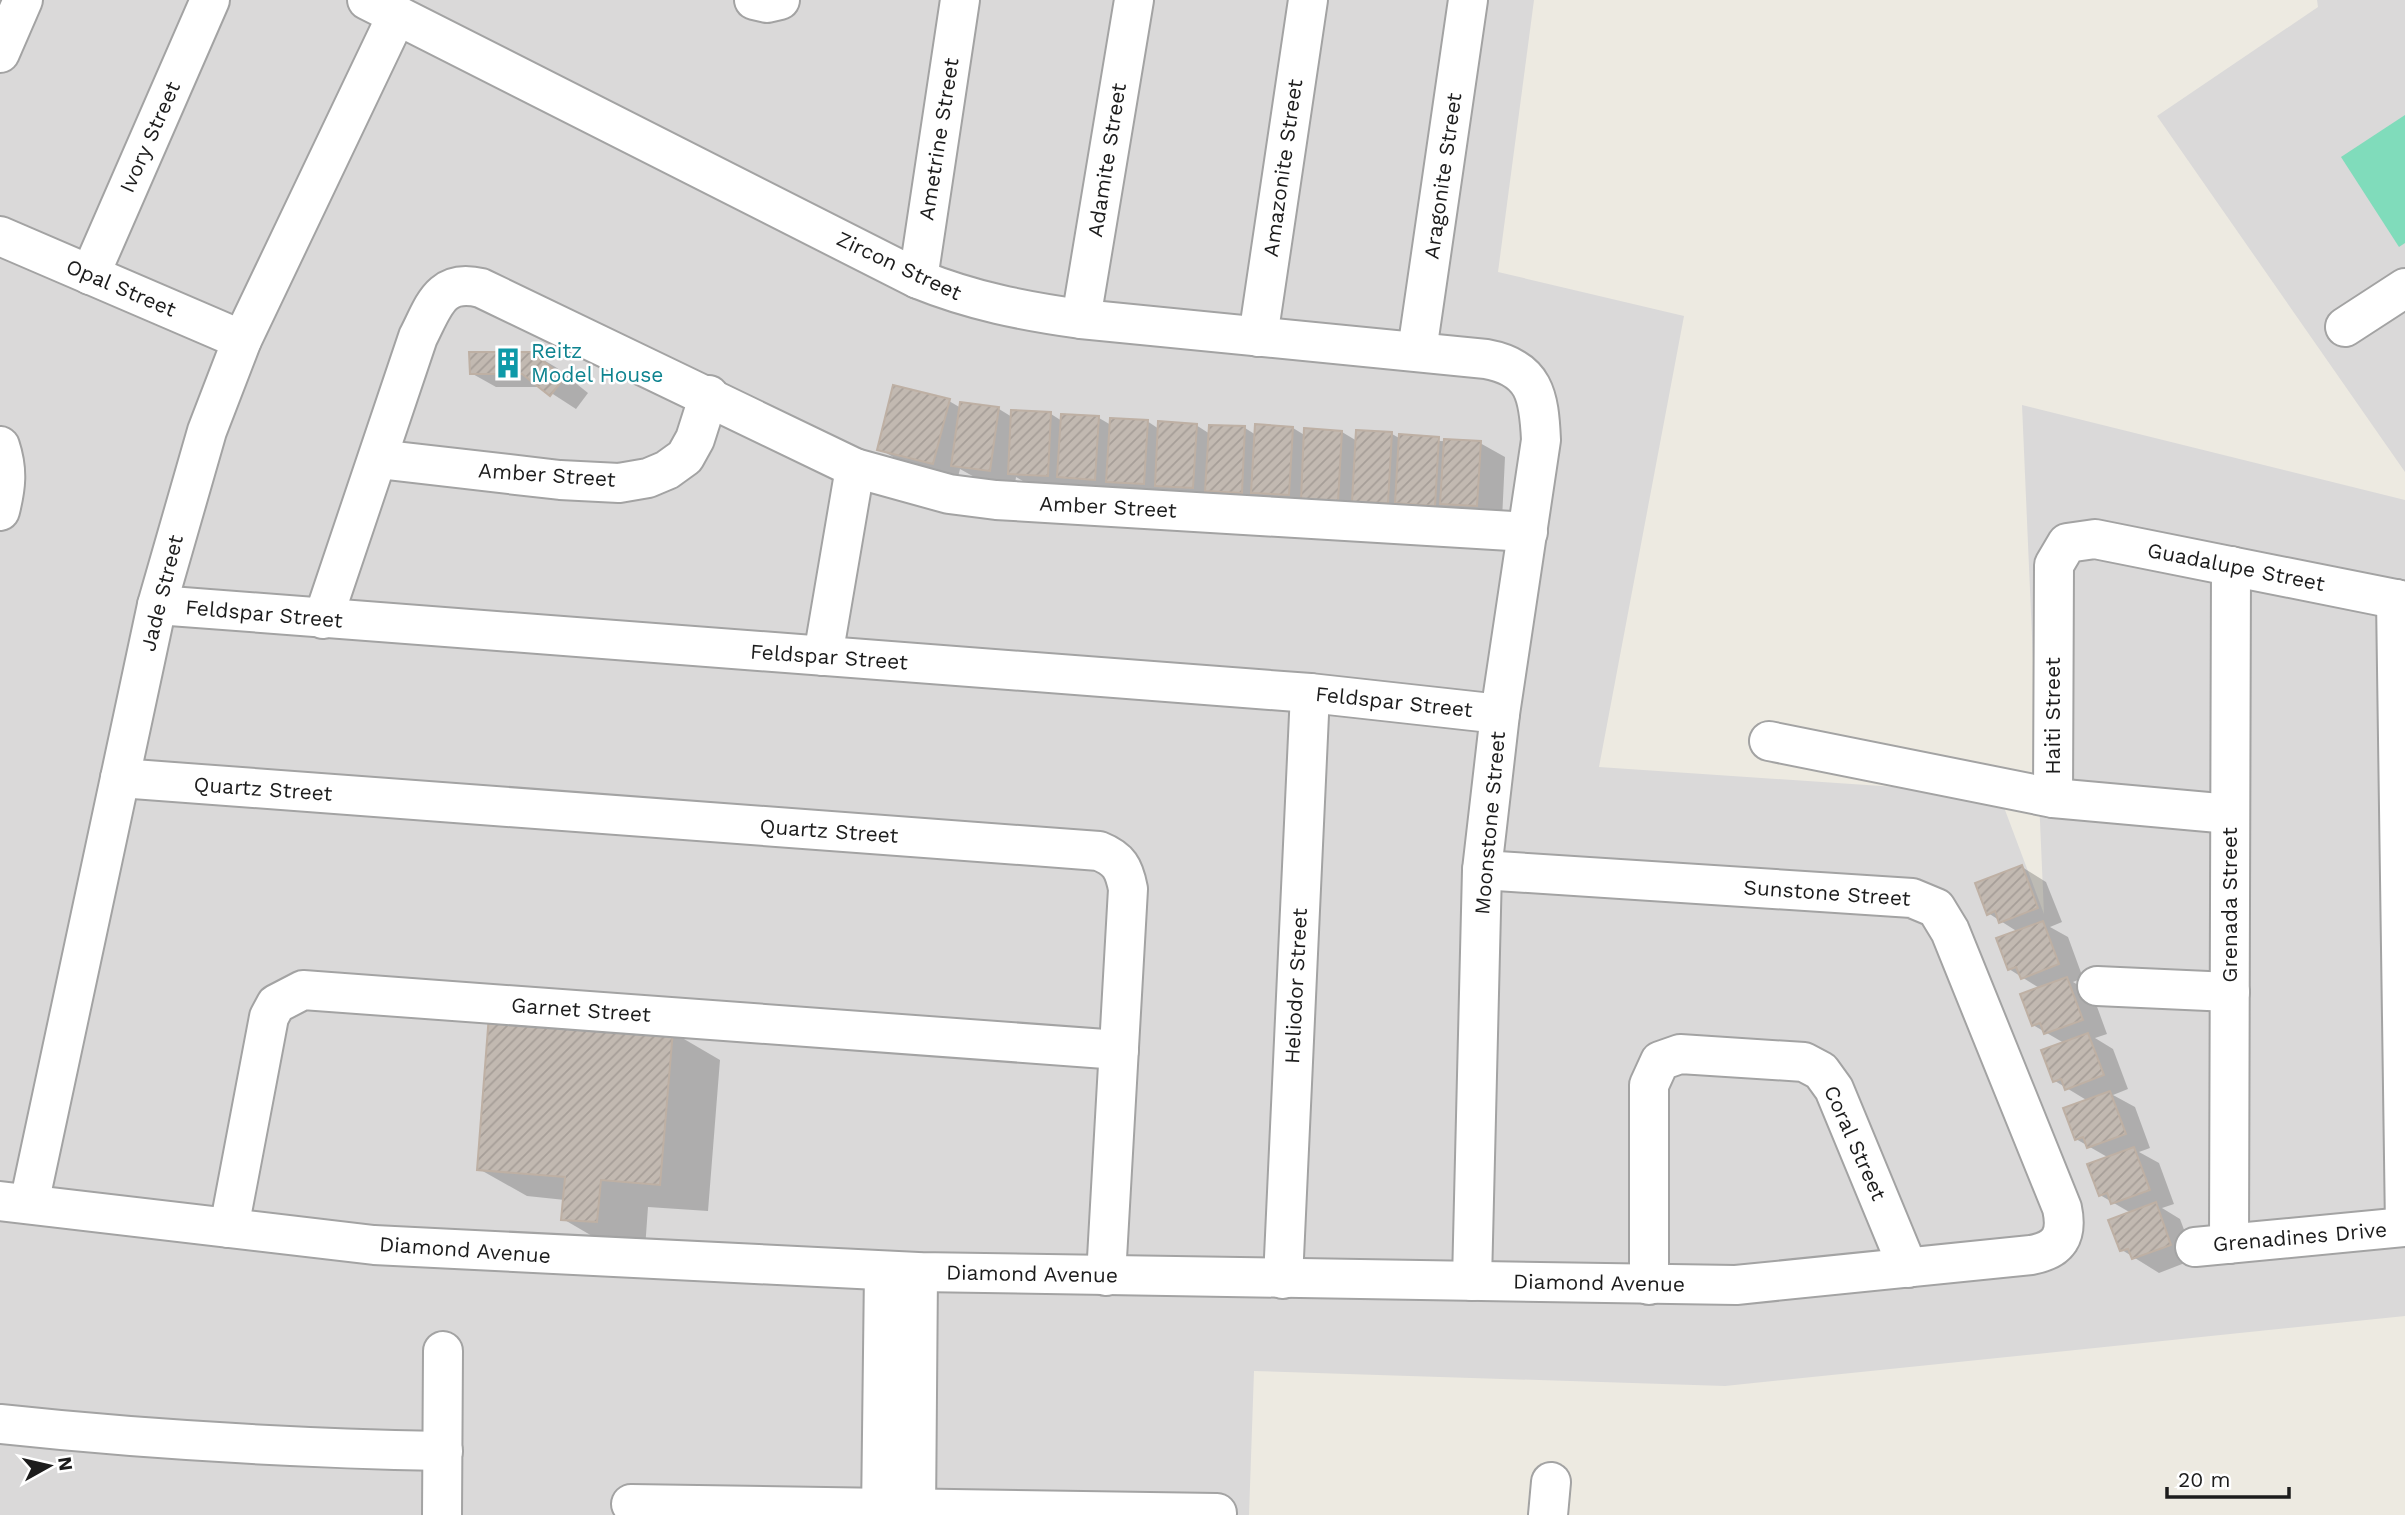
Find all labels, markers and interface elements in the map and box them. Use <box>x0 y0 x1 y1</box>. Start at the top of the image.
street label: Ametrine Street <box>913 56 964 222</box>
street label: Ivory Street <box>114 77 185 196</box>
street label: Amazonite Street <box>1258 77 1307 258</box>
street label: Adamite Street <box>1082 81 1131 239</box>
street label: Aragonite Street <box>1418 91 1467 261</box>
street label: Zircon Street <box>833 226 966 305</box>
street label: Opal Street <box>63 253 180 322</box>
place label: Reitz Model House <box>531 338 664 387</box>
building icon: Reitz Model House <box>491 346 525 380</box>
street label: Amber Street <box>478 457 617 492</box>
street label: Amber Street <box>1039 490 1178 523</box>
street label: Jade Street <box>135 532 188 654</box>
street label: Guadalupe Street <box>2145 537 2327 596</box>
street label: Feldspar Street <box>184 594 344 633</box>
street label: Feldspar Street <box>749 639 909 674</box>
street label: Haiti Street <box>2040 657 2065 775</box>
street label: Feldspar Street <box>1314 681 1474 722</box>
street label: Moonstone Street <box>1469 730 1510 916</box>
street label: Quartz Street <box>193 771 333 806</box>
street label: Quartz Street <box>759 813 899 848</box>
street label: Grenada Street <box>2217 827 2242 983</box>
street label: Sunstone Street <box>1743 874 1912 911</box>
street label: Heliodor Street <box>1279 907 1312 1065</box>
street label: Garnet Street <box>511 992 652 1027</box>
street label: Coral Street <box>1819 1081 1892 1204</box>
street label: Grenadines Drive <box>2212 1216 2388 1257</box>
street label: Diamond Avenue <box>378 1231 552 1268</box>
street label: Diamond Avenue <box>946 1260 1118 1287</box>
street label: Diamond Avenue <box>1513 1269 1685 1296</box>
north arrow <box>14 1431 84 1501</box>
text: N <box>53 1455 78 1472</box>
scale bar <box>2167 1456 2290 1500</box>
text: 20 m <box>2178 1467 2230 1492</box>

